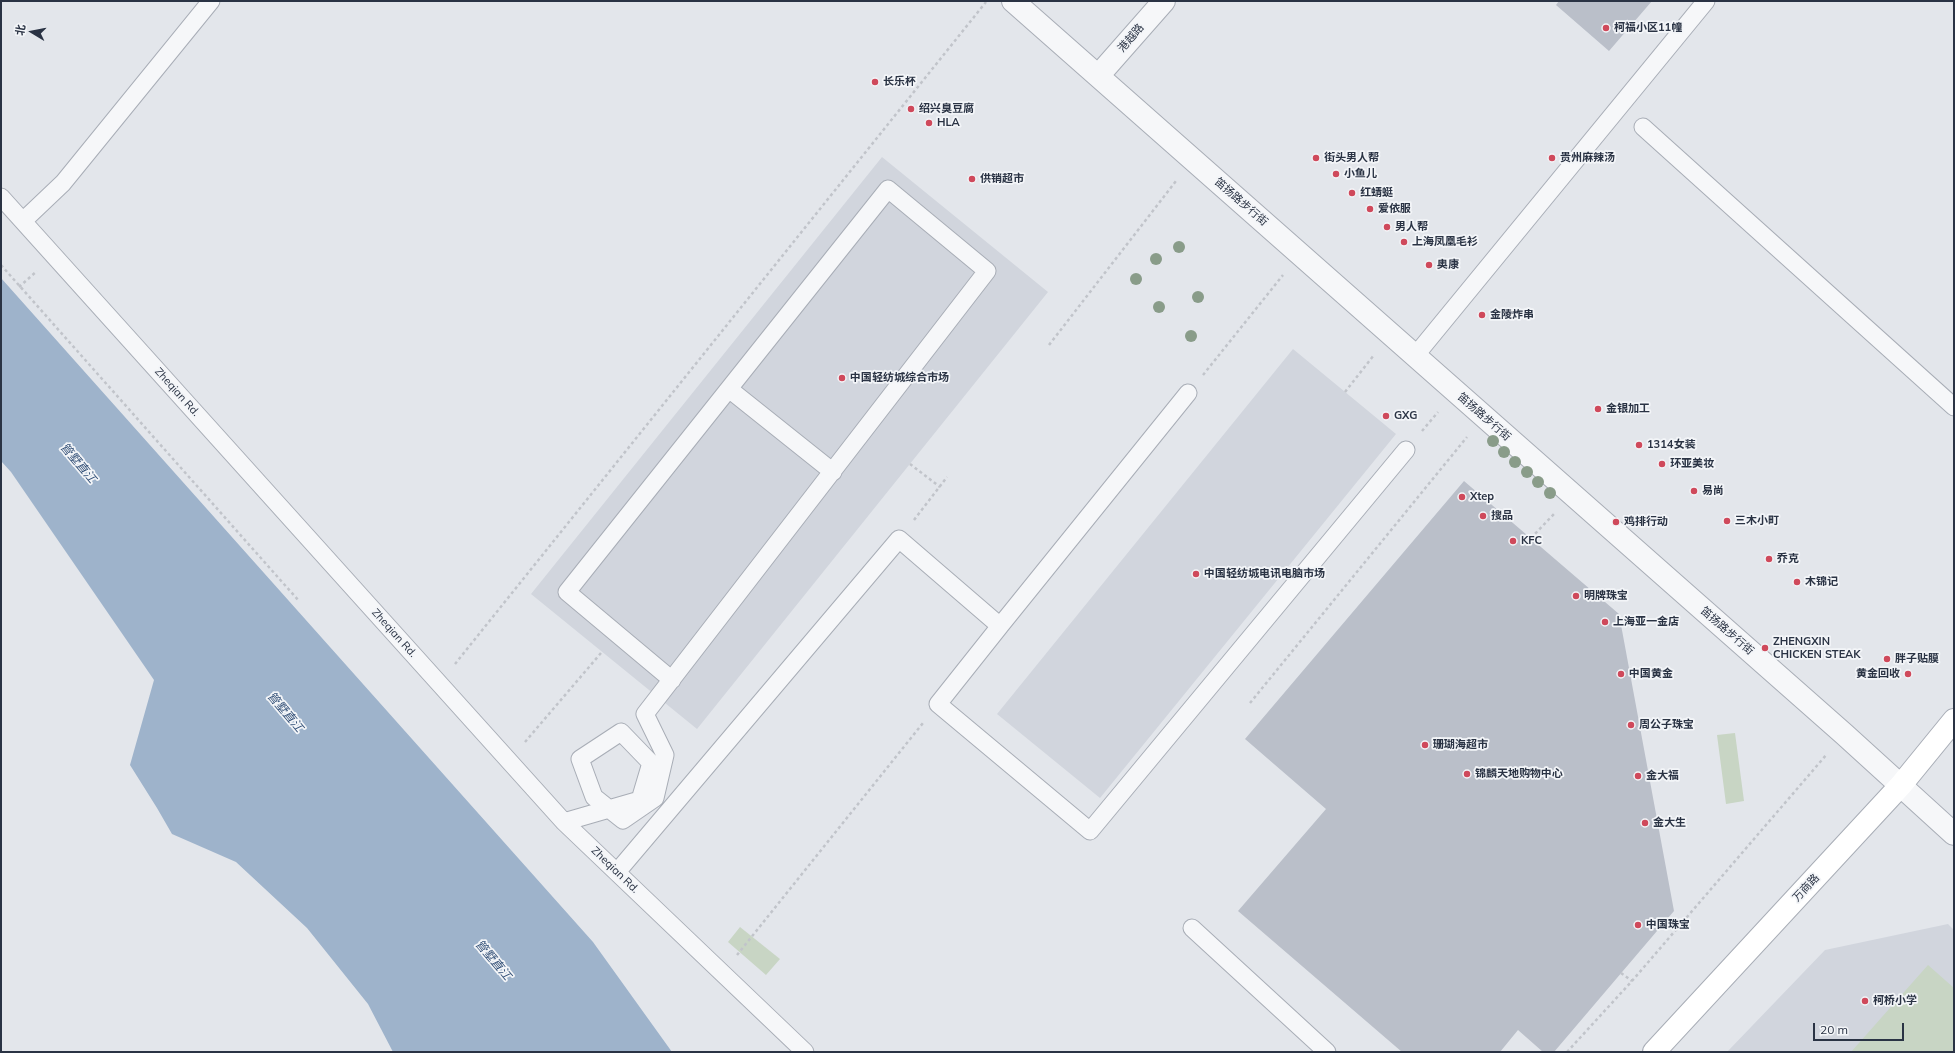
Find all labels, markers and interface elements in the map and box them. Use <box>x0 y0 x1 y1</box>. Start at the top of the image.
north arrow <box>12 12 52 52</box>
street label: 港越路 <box>1115 21 1147 55</box>
place label: 柯福小区11幢 <box>1614 21 1682 35</box>
text: 北 <box>12 23 28 37</box>
marker: 柯福小区11幢 <box>1601 23 1611 33</box>
place label: 长乐杯 <box>883 75 916 89</box>
marker: 长乐杯 <box>870 77 880 87</box>
place label: 绍兴臭豆腐 <box>919 102 974 116</box>
marker: 绍兴臭豆腐 <box>906 104 916 114</box>
place label: HLA <box>937 116 960 130</box>
marker: HLA <box>924 118 934 128</box>
place label: 街头男人帮 <box>1324 151 1379 165</box>
place label: 贵州麻辣汤 <box>1560 151 1615 165</box>
marker: 街头男人帮 <box>1311 153 1321 163</box>
marker: 贵州麻辣汤 <box>1547 153 1557 163</box>
place label: 小鱼儿 <box>1344 167 1377 181</box>
marker: 小鱼儿 <box>1331 169 1341 179</box>
place label: 供销超市 <box>980 172 1024 186</box>
marker: 供销超市 <box>967 174 977 184</box>
street label: 笛扬路步行街 <box>1212 175 1270 229</box>
place label: 红蜻蜓 <box>1360 186 1393 200</box>
marker: 红蜻蜓 <box>1347 188 1357 198</box>
place label: 爱依服 <box>1378 202 1411 216</box>
marker: 爱依服 <box>1365 204 1375 214</box>
place label: 男人帮 <box>1395 220 1428 234</box>
marker: 男人帮 <box>1382 222 1392 232</box>
place label: 上海凤凰毛衫 <box>1412 235 1478 249</box>
marker: 上海凤凰毛衫 <box>1399 237 1409 247</box>
place label: 奥康 <box>1437 258 1459 272</box>
marker: 奥康 <box>1424 260 1434 270</box>
place label: 金陵炸串 <box>1490 308 1534 322</box>
marker: 金陵炸串 <box>1477 310 1487 320</box>
street label: Zheqian Rd. <box>152 365 202 419</box>
place label: 中国轻纺城综合市场 <box>850 371 949 385</box>
marker: 中国轻纺城综合市场 <box>837 373 847 383</box>
street label: 笛扬路步行街 <box>1455 390 1513 444</box>
place label: 金银加工 <box>1606 402 1650 416</box>
marker: 金银加工 <box>1593 404 1603 414</box>
place label: GXG <box>1394 409 1417 423</box>
marker: GXG <box>1381 411 1391 421</box>
place label: 1314女装 <box>1647 438 1695 452</box>
water label: 管墅直江 <box>57 440 99 486</box>
marker: 1314女装 <box>1634 440 1644 450</box>
place label: 环亚美妆 <box>1670 457 1714 471</box>
marker: 环亚美妆 <box>1657 459 1667 469</box>
place label: 易尚 <box>1702 484 1724 498</box>
marker: 易尚 <box>1689 486 1699 496</box>
place label: Xtep <box>1470 490 1494 504</box>
marker: Xtep <box>1457 492 1467 502</box>
place label: 搜品 <box>1491 509 1513 523</box>
marker: 搜品 <box>1478 511 1488 521</box>
place label: 三木小町 <box>1735 514 1779 528</box>
place label: 鸡排行动 <box>1624 515 1668 529</box>
marker: 三木小町 <box>1722 516 1732 526</box>
marker: 鸡排行动 <box>1611 517 1621 527</box>
place label: KFC <box>1521 534 1542 548</box>
marker: KFC <box>1508 536 1518 546</box>
place label: 乔克 <box>1777 552 1799 566</box>
marker: 乔克 <box>1764 554 1774 564</box>
place label: 中国轻纺城电讯电脑市场 <box>1204 567 1325 581</box>
marker: 中国轻纺城电讯电脑市场 <box>1191 569 1201 579</box>
place label: 木锦记 <box>1805 575 1838 589</box>
marker: 木锦记 <box>1792 577 1802 587</box>
place label: 明牌珠宝 <box>1584 589 1628 603</box>
marker: 明牌珠宝 <box>1571 591 1581 601</box>
street label: 笛扬路步行街 <box>1698 604 1756 658</box>
street label: Zheqian Rd. <box>369 606 419 660</box>
place label: 上海亚一金店 <box>1613 615 1679 629</box>
marker: 上海亚一金店 <box>1600 617 1610 627</box>
place label: ZHENGXIN CHICKEN STEAK <box>1773 635 1861 661</box>
marker: ZHENGXIN CHICKEN STEAK <box>1760 643 1770 653</box>
place label: 胖子贴膜 <box>1895 652 1939 666</box>
marker: 胖子贴膜 <box>1882 654 1892 664</box>
place label: 中国黄金 <box>1629 667 1673 681</box>
place label: 黄金回收 <box>1856 667 1900 681</box>
marker: 中国黄金 <box>1616 669 1626 679</box>
marker: 黄金回收 <box>1903 669 1913 679</box>
water label: 管墅直江 <box>264 689 306 735</box>
place label: 周公子珠宝 <box>1639 718 1694 732</box>
marker: 周公子珠宝 <box>1626 720 1636 730</box>
place label: 珊瑚海超市 <box>1433 738 1488 752</box>
marker: 珊瑚海超市 <box>1420 740 1430 750</box>
place label: 锦麟天地购物中心 <box>1475 767 1563 781</box>
marker: 锦麟天地购物中心 <box>1462 769 1472 779</box>
place label: 金大福 <box>1646 769 1679 783</box>
marker: 金大福 <box>1633 771 1643 781</box>
place label: 金大生 <box>1653 816 1686 830</box>
marker: 金大生 <box>1640 818 1650 828</box>
street label: Zheqian Rd. <box>589 844 641 896</box>
street label: 万商路 <box>1790 871 1822 905</box>
place label: 中国珠宝 <box>1646 918 1690 932</box>
marker: 中国珠宝 <box>1633 920 1643 930</box>
water label: 管墅直江 <box>472 937 514 983</box>
place label: 柯桥小学 <box>1873 994 1917 1008</box>
marker: 柯桥小学 <box>1860 996 1870 1006</box>
scale bar <box>1815 1015 1906 1041</box>
text: 20 m <box>1820 1022 1848 1037</box>

